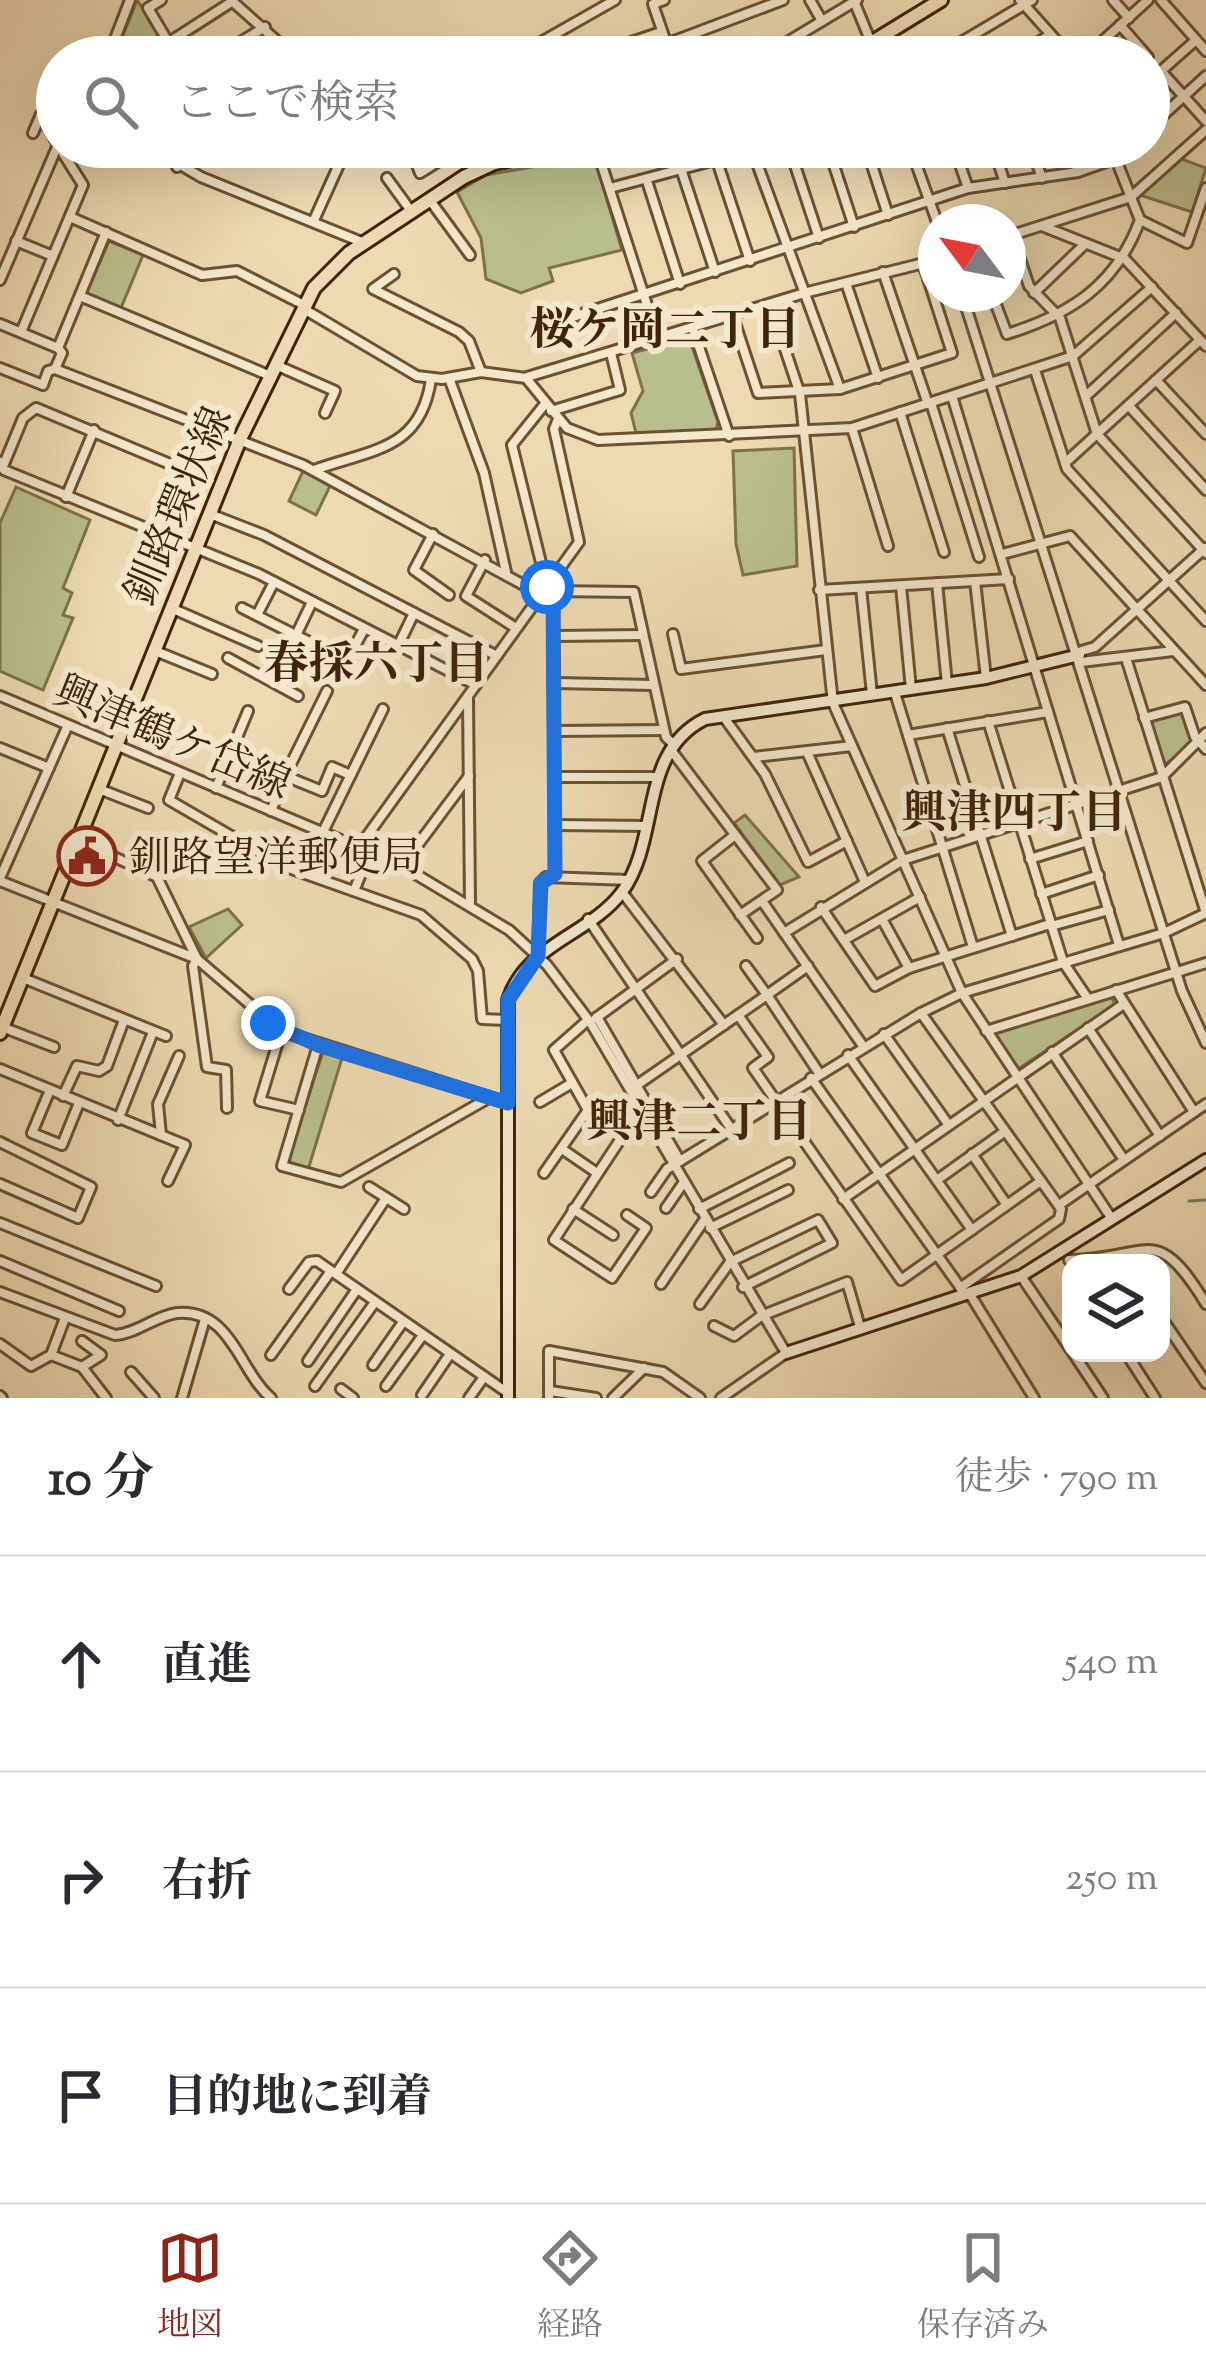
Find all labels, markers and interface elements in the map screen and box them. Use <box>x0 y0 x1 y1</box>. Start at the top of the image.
search box <box>36 36 1170 168</box>
icon: search <box>78 69 144 135</box>
text: ここで検索 <box>174 74 399 139</box>
north arrow <box>918 204 1026 312</box>
district label: 桜ケ岡二丁目 <box>530 301 800 366</box>
street label: 釧路環状線 <box>113 399 250 615</box>
route start <box>520 560 574 614</box>
district label: 春採六丁目 <box>263 635 489 700</box>
street label: 興津鶴ケ岱線 <box>43 664 299 817</box>
district label: 興津四丁目 <box>901 784 1127 849</box>
public building icon: 釧路望洋郵便局 <box>56 825 118 887</box>
place label: 釧路望洋郵便局 <box>129 831 423 891</box>
route end <box>241 996 295 1050</box>
district label: 興津二丁目 <box>586 1093 812 1158</box>
map controls <box>1062 1254 1170 1362</box>
button: layers <box>1062 1254 1170 1362</box>
text: 10 分 <box>48 1445 154 1518</box>
text: 徒歩 · 790 m <box>955 1452 1158 1508</box>
icon: ahead <box>48 1631 114 1697</box>
text: 直進 <box>162 1636 252 1701</box>
text: 540 m <box>1064 1636 1158 1692</box>
icon: right <box>48 1847 114 1913</box>
text: 右折 <box>162 1852 252 1917</box>
text: 250 m <box>1065 1852 1158 1908</box>
icon: arrive <box>48 2063 114 2129</box>
text: 目的地に到着 <box>162 2068 432 2133</box>
tab: 地図 <box>157 2225 223 2351</box>
tab: 経路 <box>537 2225 603 2351</box>
tab: 保存済み <box>917 2225 1049 2351</box>

